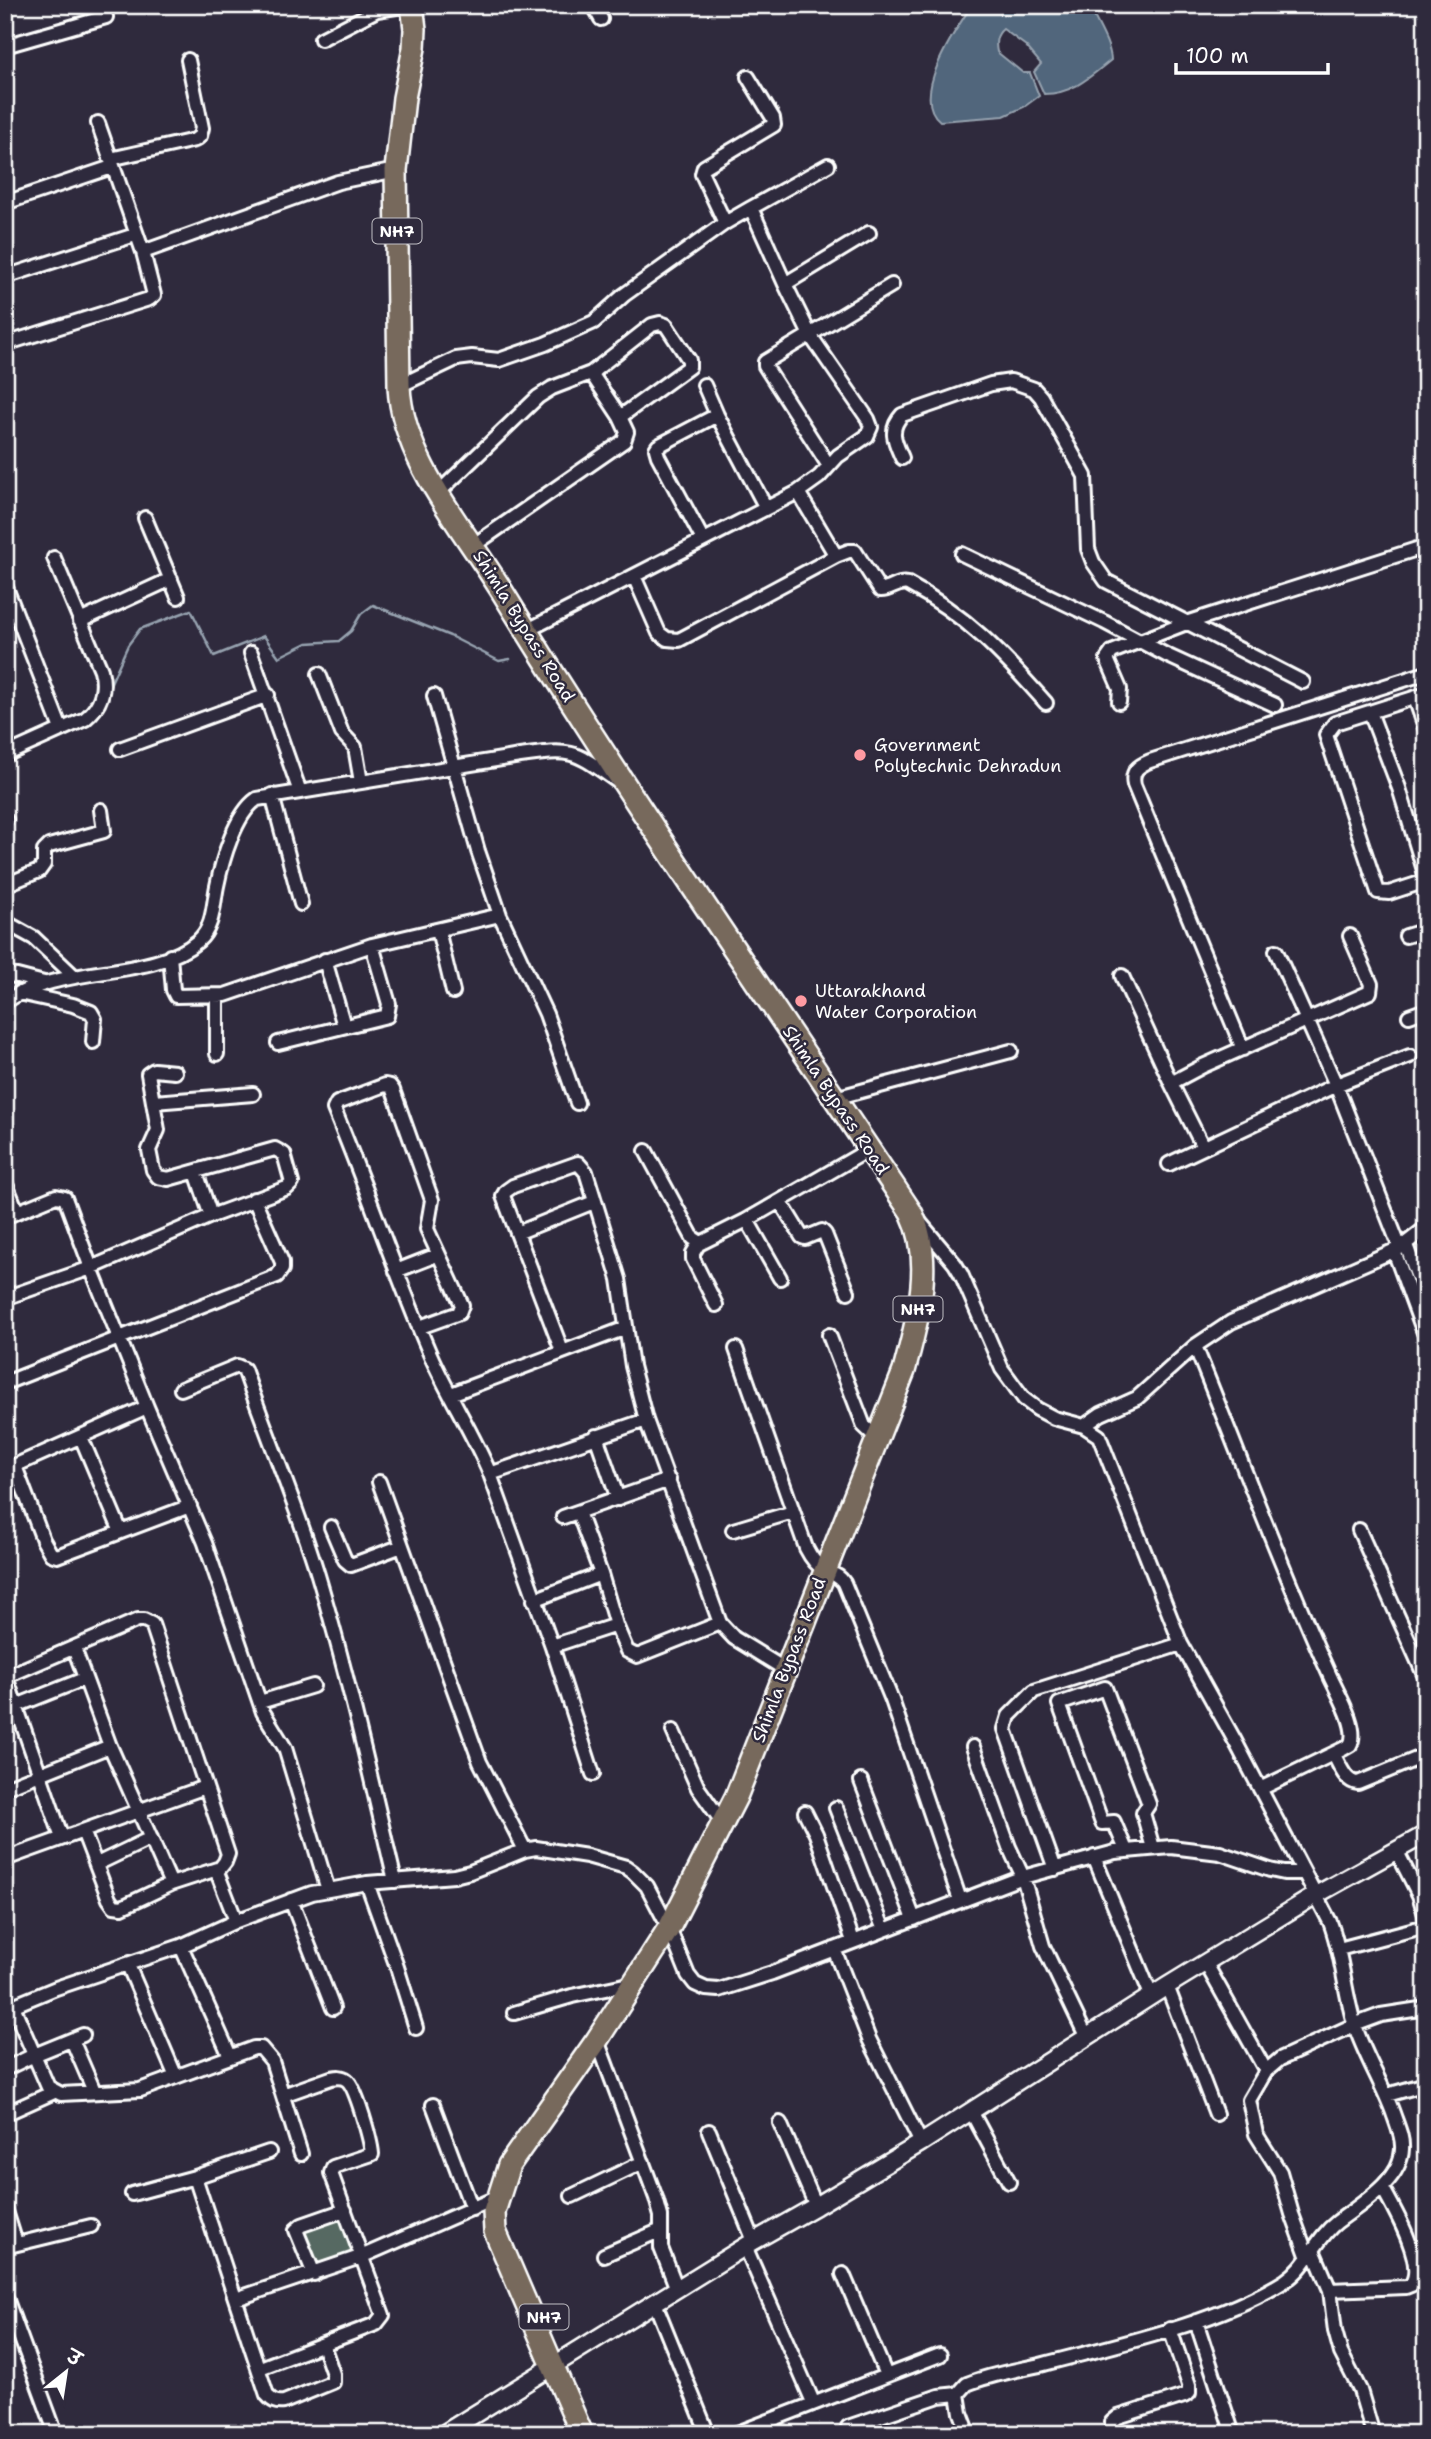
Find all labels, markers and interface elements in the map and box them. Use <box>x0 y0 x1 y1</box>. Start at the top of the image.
scale bar <box>1176 32 1328 76</box>
text: 100 m <box>1186 42 1249 70</box>
road number: NH7 <box>372 218 422 244</box>
street label: Shimla Bypass Road <box>467 545 581 707</box>
place label: Government Polytechnic Dehradun <box>874 733 1061 778</box>
marker: Government Polytechnic Dehradun <box>852 747 868 763</box>
place label: Uttarakhand Water Corporation <box>815 979 977 1024</box>
marker: Uttarakhand Water Corporation <box>793 993 809 1009</box>
street label: Shimla Bypass Road <box>777 1021 895 1179</box>
road number: NH7 <box>894 1296 942 1322</box>
street label: Shimla Bypass Road <box>746 1574 832 1746</box>
road number: NH7 <box>520 2304 568 2330</box>
north arrow <box>32 2338 102 2408</box>
text: उ <box>61 2343 88 2373</box>

